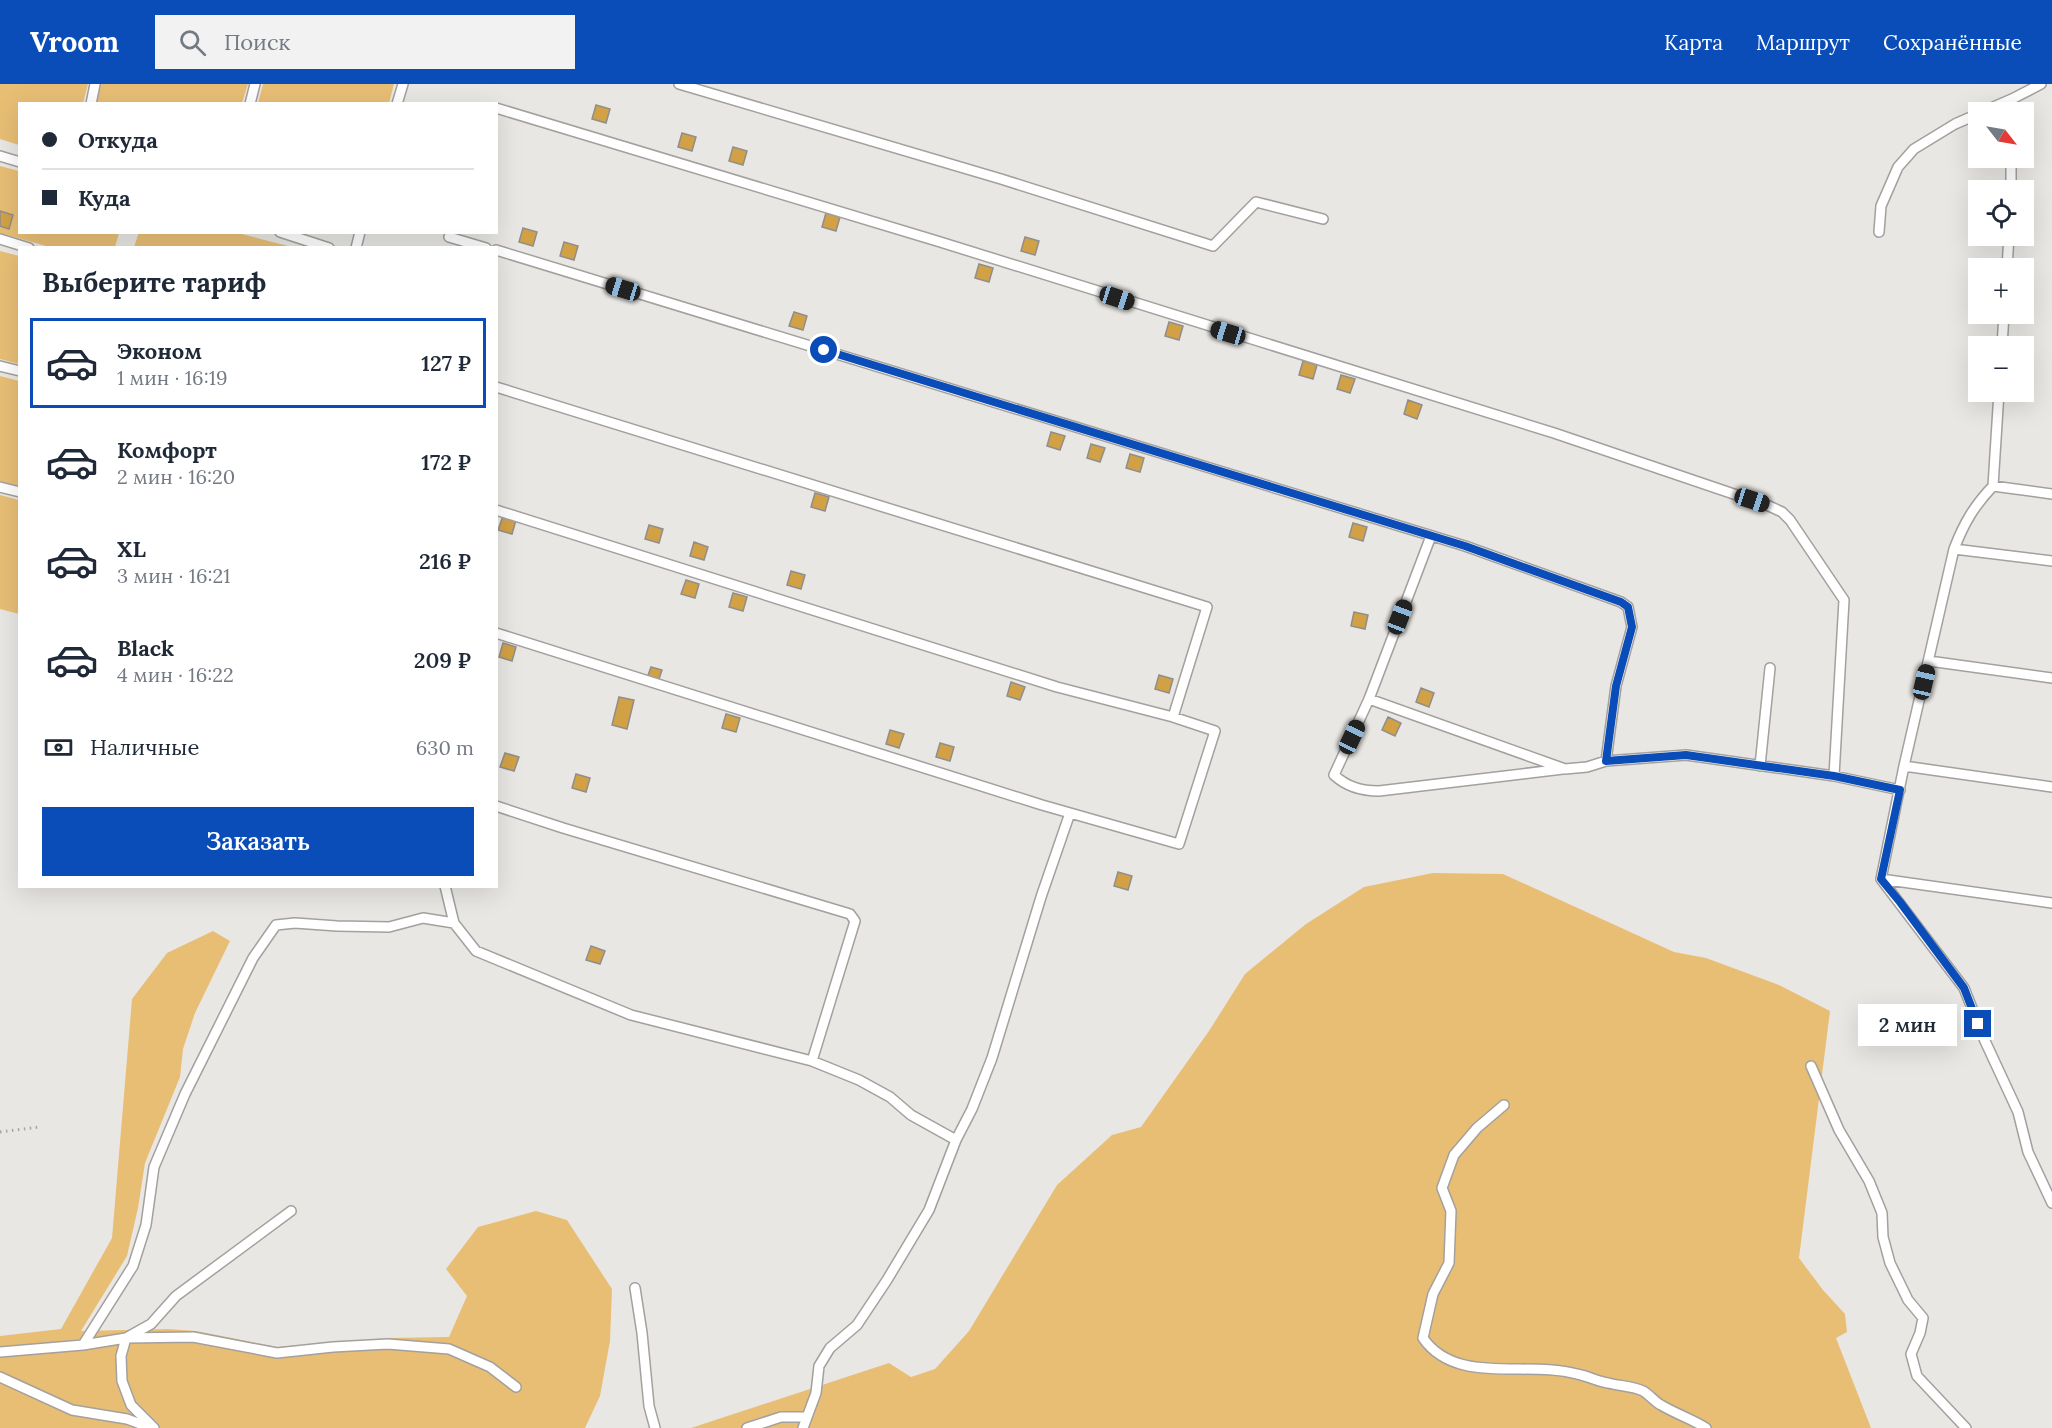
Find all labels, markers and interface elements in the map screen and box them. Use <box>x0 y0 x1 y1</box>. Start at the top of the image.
search box <box>155 15 575 69</box>
text: Vroom <box>30 24 119 60</box>
icon: search <box>176 26 209 59</box>
text: Поиск <box>224 28 290 56</box>
text: Карта <box>1664 29 1723 56</box>
text: Маршрут <box>1756 29 1850 56</box>
text: Сохранённые <box>1883 29 2022 56</box>
north arrow <box>1968 102 2034 168</box>
map controls <box>1968 102 2034 402</box>
text: Откуда <box>78 126 158 154</box>
button: locate <box>1968 180 2034 246</box>
text: Куда <box>78 184 130 212</box>
button: + <box>1968 258 2034 324</box>
text: Выберите тариф <box>42 265 266 299</box>
car <box>603 275 643 303</box>
car <box>1097 284 1137 312</box>
car <box>1208 319 1248 347</box>
icon: car <box>45 336 99 390</box>
route start <box>810 336 837 363</box>
button: − <box>1968 336 2034 402</box>
text: Эконом <box>117 337 202 365</box>
text: 127 ₽ <box>421 349 471 377</box>
text: 1 мин · 16:19 <box>117 365 227 390</box>
icon: car <box>45 435 99 489</box>
text: Комфорт <box>117 436 217 464</box>
text: 172 ₽ <box>421 448 471 476</box>
text: 2 мин · 16:20 <box>117 464 235 489</box>
car <box>1732 486 1772 514</box>
icon: car <box>45 534 99 588</box>
text: XL <box>117 535 146 563</box>
text: 216 ₽ <box>419 547 471 575</box>
text: 3 мин · 16:21 <box>117 563 231 588</box>
car <box>1385 597 1415 637</box>
icon: car <box>45 633 99 687</box>
text: Black <box>117 634 174 662</box>
text: 209 ₽ <box>414 646 471 674</box>
text: 4 мин · 16:22 <box>117 662 234 687</box>
car <box>1911 662 1937 702</box>
car <box>1336 717 1368 757</box>
icon: cash <box>42 731 75 764</box>
text: Наличные <box>90 733 199 761</box>
text: 630 m <box>416 735 474 760</box>
button: Заказать <box>42 807 474 876</box>
callout: 2 мин <box>1858 1003 1957 1045</box>
route end <box>1964 1010 1991 1037</box>
text: 2 мин <box>1879 1012 1936 1037</box>

